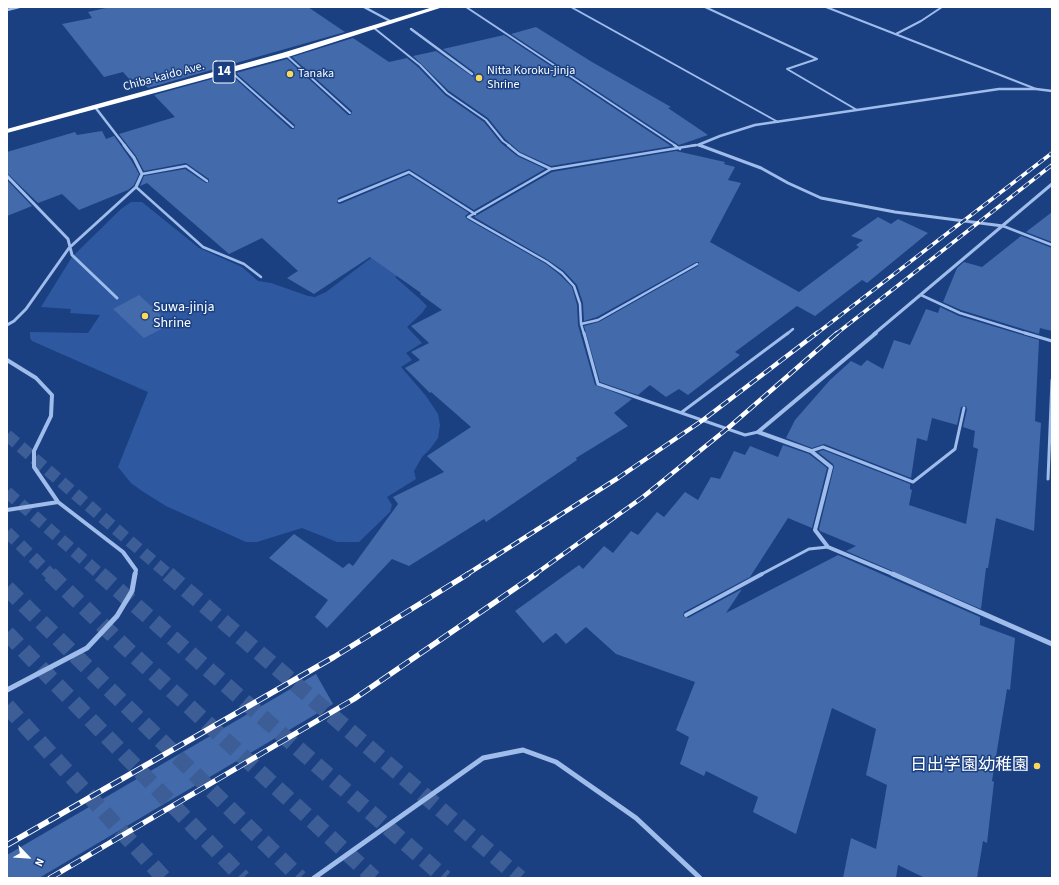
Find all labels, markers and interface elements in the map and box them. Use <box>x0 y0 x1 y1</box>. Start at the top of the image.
street label: Chiba-kaido Ave. <box>122 59 206 95</box>
road number: 14 <box>213 61 235 83</box>
place label: Nitta Koroku-jinja Shrine <box>487 64 575 92</box>
place label: Tanaka <box>298 67 334 81</box>
marker: Tanaka <box>285 69 295 79</box>
marker: Nitta Koroku-jinja Shrine <box>474 73 484 83</box>
place label: Suwa-jinja Shrine <box>153 300 215 332</box>
marker: Suwa-jinja Shrine <box>140 311 150 321</box>
place label: 日出学園幼稚園 <box>910 756 1029 776</box>
marker: 日出学園幼稚園 <box>1032 761 1042 771</box>
north arrow <box>8 837 48 877</box>
text: N <box>31 856 48 869</box>

